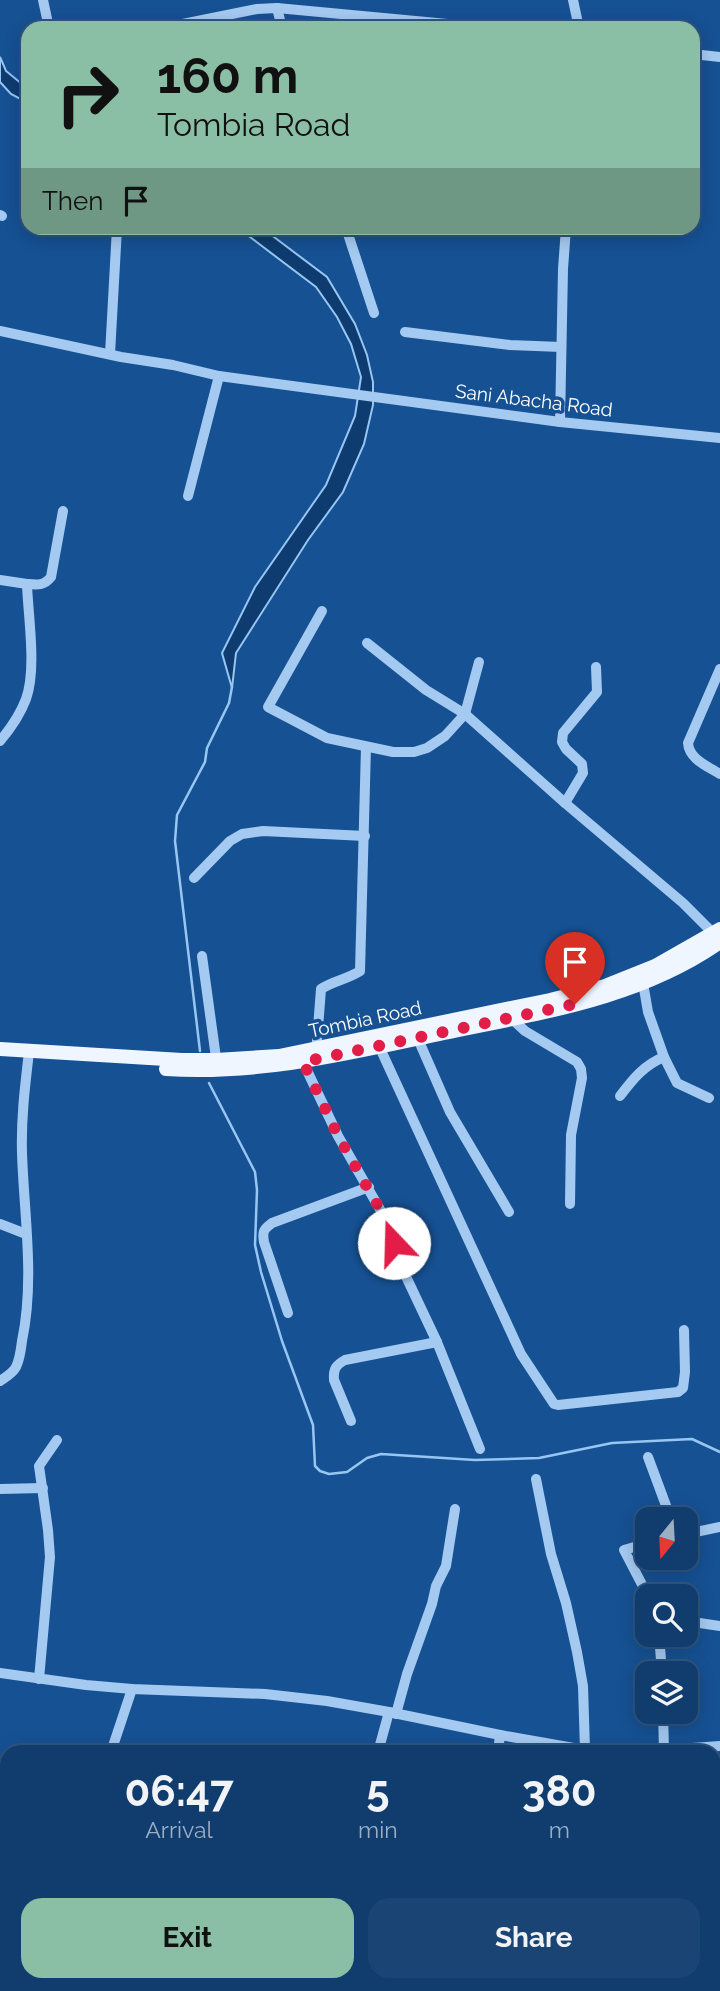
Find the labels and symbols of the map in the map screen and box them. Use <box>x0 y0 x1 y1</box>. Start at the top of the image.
street label: Sani Abacha Road <box>454 379 614 421</box>
pin <box>545 932 605 1004</box>
street label: Tombia Road <box>307 996 423 1042</box>
position arrow <box>357 1206 431 1280</box>
north arrow <box>635 1507 698 1570</box>

